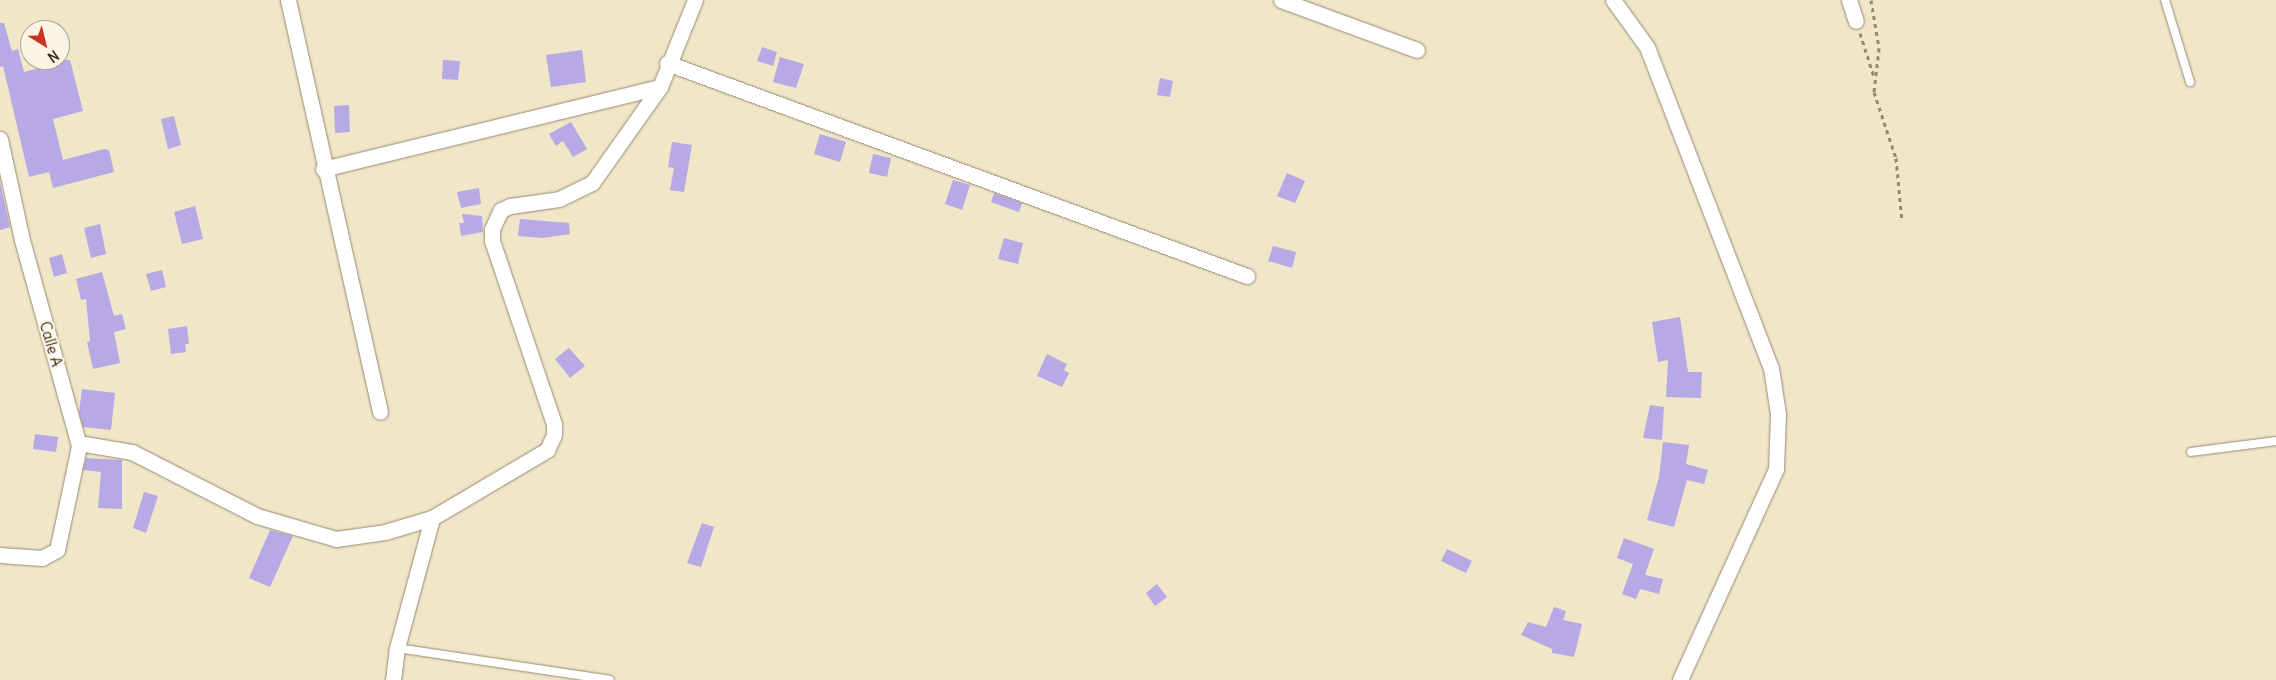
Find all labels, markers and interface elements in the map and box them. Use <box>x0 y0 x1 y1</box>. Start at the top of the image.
north arrow <box>20 20 70 70</box>
text: N <box>44 46 62 66</box>
street label: Calle A <box>36 319 66 369</box>

